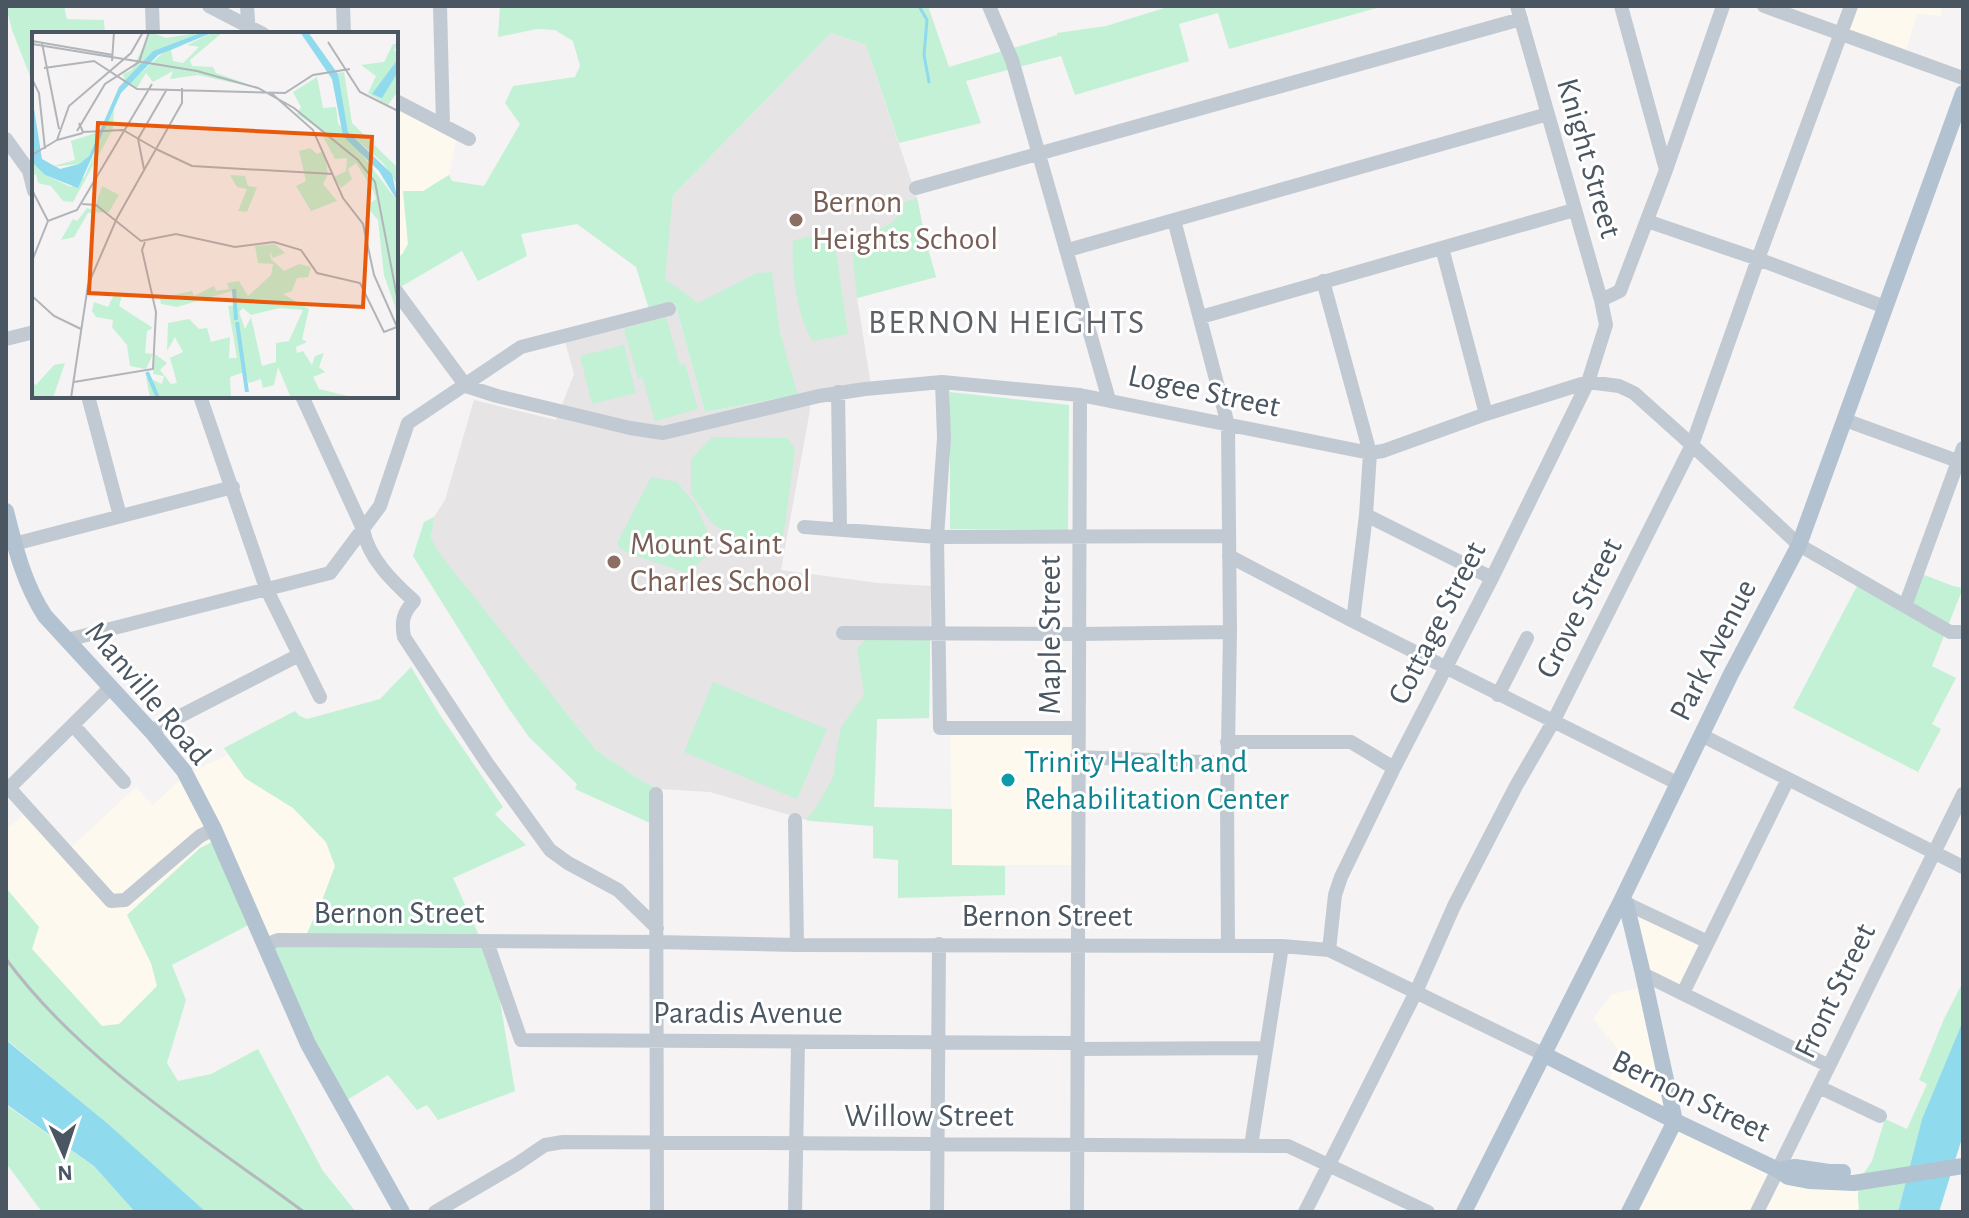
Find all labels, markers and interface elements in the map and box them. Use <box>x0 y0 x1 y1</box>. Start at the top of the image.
inset map <box>32 32 398 398</box>
street label: Knight Street <box>1551 75 1627 241</box>
place label: Bernon Heights School <box>812 186 998 255</box>
marker: Bernon Heights School <box>787 211 805 229</box>
district label: BERNON HEIGHTS <box>868 306 1146 340</box>
street label: Logee Street <box>1125 359 1283 423</box>
place label: Mount Saint Charles School <box>630 528 811 597</box>
street label: Grove Street <box>1530 533 1628 683</box>
street label: Cottage Street <box>1382 536 1492 710</box>
marker: Mount Saint Charles School <box>605 553 623 571</box>
street label: Maple Street <box>1034 555 1066 715</box>
street label: Park Avenue <box>1664 574 1762 726</box>
street label: Manville Road <box>79 615 217 771</box>
place label: Trinity Health and Rehabilitation Center <box>1024 746 1290 815</box>
marker: Trinity Health and Rehabilitation Center <box>999 771 1017 789</box>
street label: Bernon Street <box>314 897 484 929</box>
street label: Bernon Street <box>962 900 1132 932</box>
street label: Front Street <box>1789 918 1881 1064</box>
street label: Paradis Avenue <box>653 997 843 1029</box>
street label: Bernon Street <box>1607 1044 1775 1148</box>
street label: Willow Street <box>844 1100 1014 1132</box>
north arrow <box>24 1114 104 1194</box>
text: N <box>57 1162 73 1184</box>

